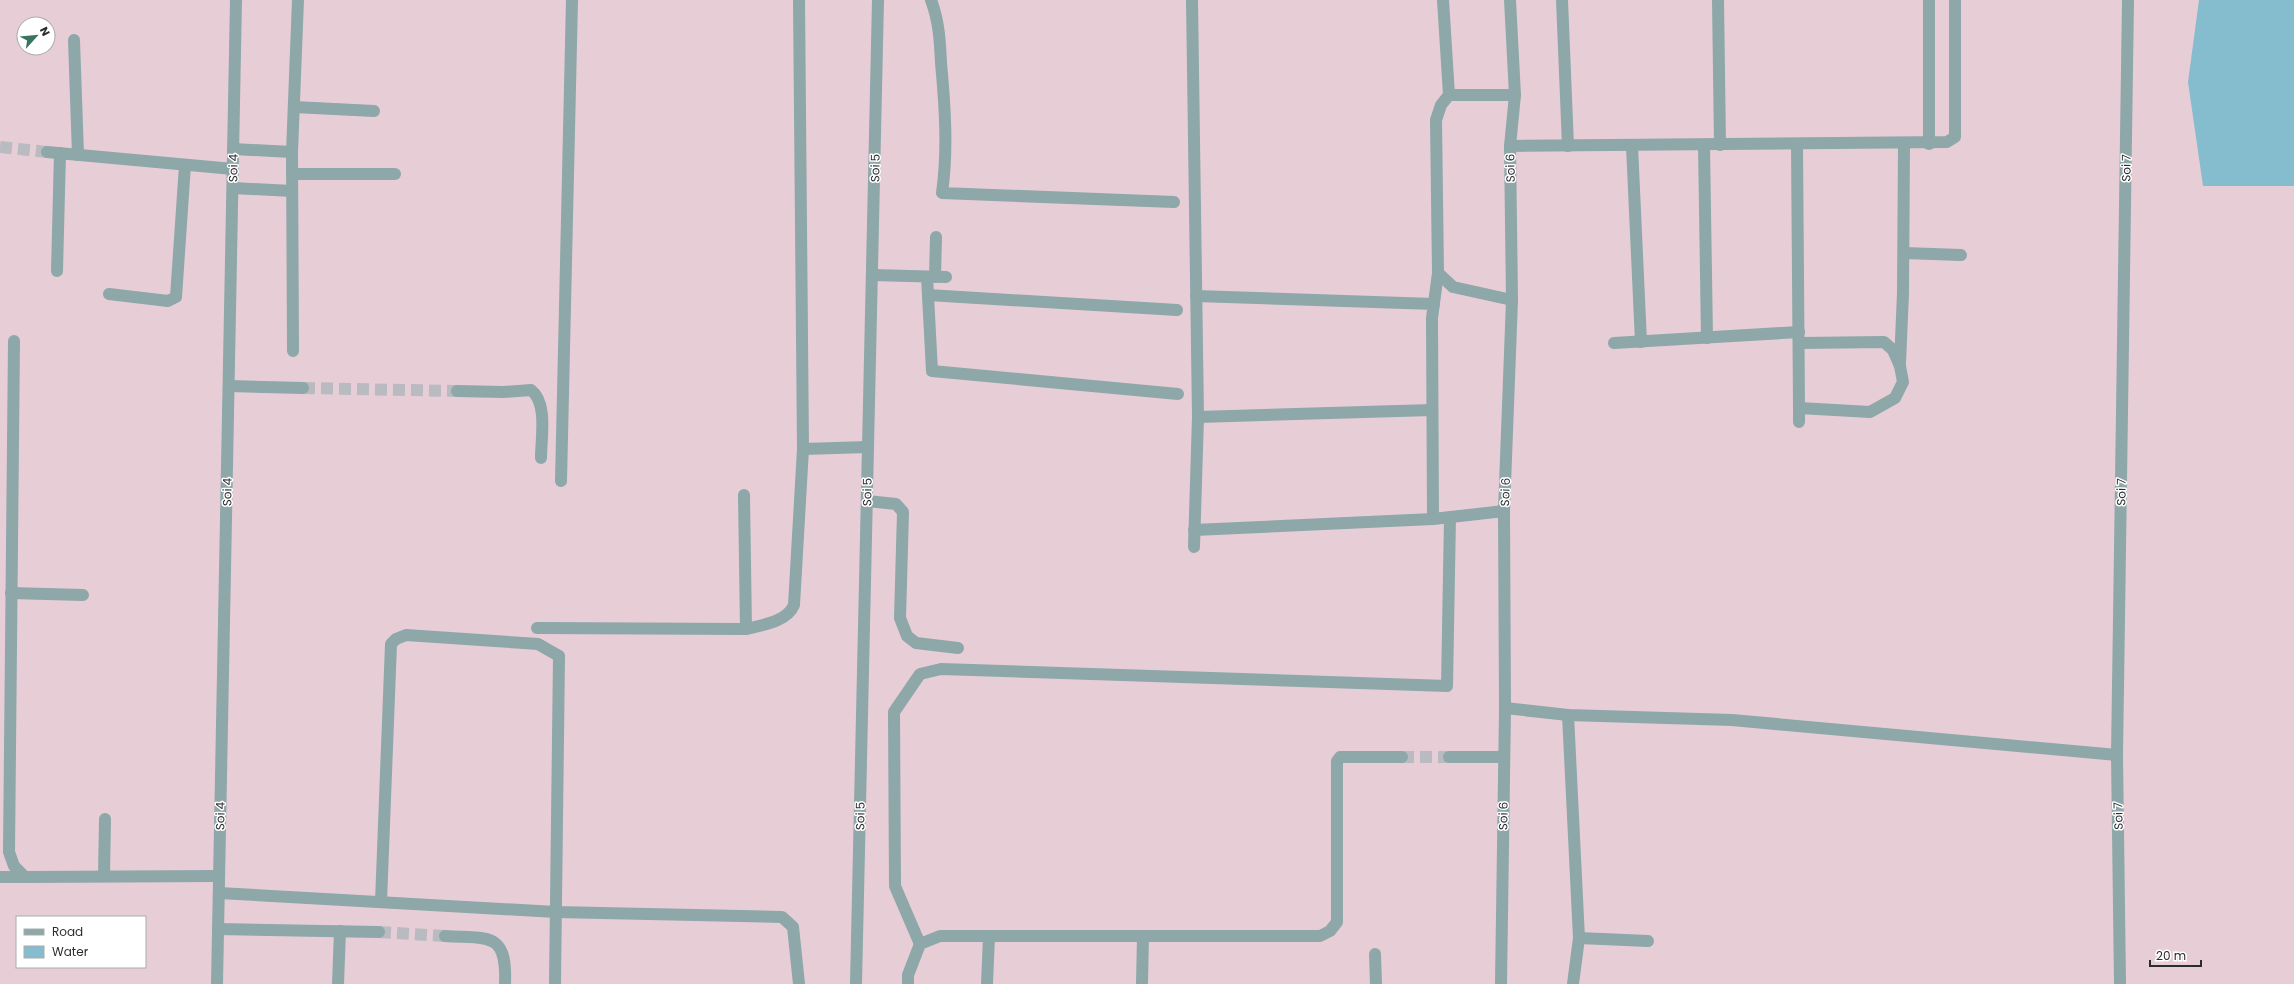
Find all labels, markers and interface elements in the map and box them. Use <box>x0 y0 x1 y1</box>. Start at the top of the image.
north arrow <box>16 16 56 56</box>
text: N <box>36 24 54 39</box>
street label: Soi 4 <box>224 153 242 182</box>
street label: Soi 5 <box>866 154 884 182</box>
street label: Soi 6 <box>1501 154 1519 182</box>
street label: Soi 7 <box>2117 154 2135 182</box>
street label: Soi 4 <box>218 477 236 506</box>
street label: Soi 6 <box>1496 477 1514 507</box>
street label: Soi 5 <box>858 478 876 506</box>
street label: Soi 7 <box>2112 478 2130 506</box>
street label: Soi 4 <box>211 801 229 830</box>
street label: Soi 5 <box>851 802 869 830</box>
street label: Soi 6 <box>1494 802 1512 830</box>
street label: Soi 7 <box>2109 802 2127 830</box>
legend <box>16 916 146 968</box>
text: Road <box>52 923 83 940</box>
scale bar <box>2150 942 2201 968</box>
text: Water <box>52 943 89 960</box>
text: 20 m <box>2156 947 2186 964</box>

